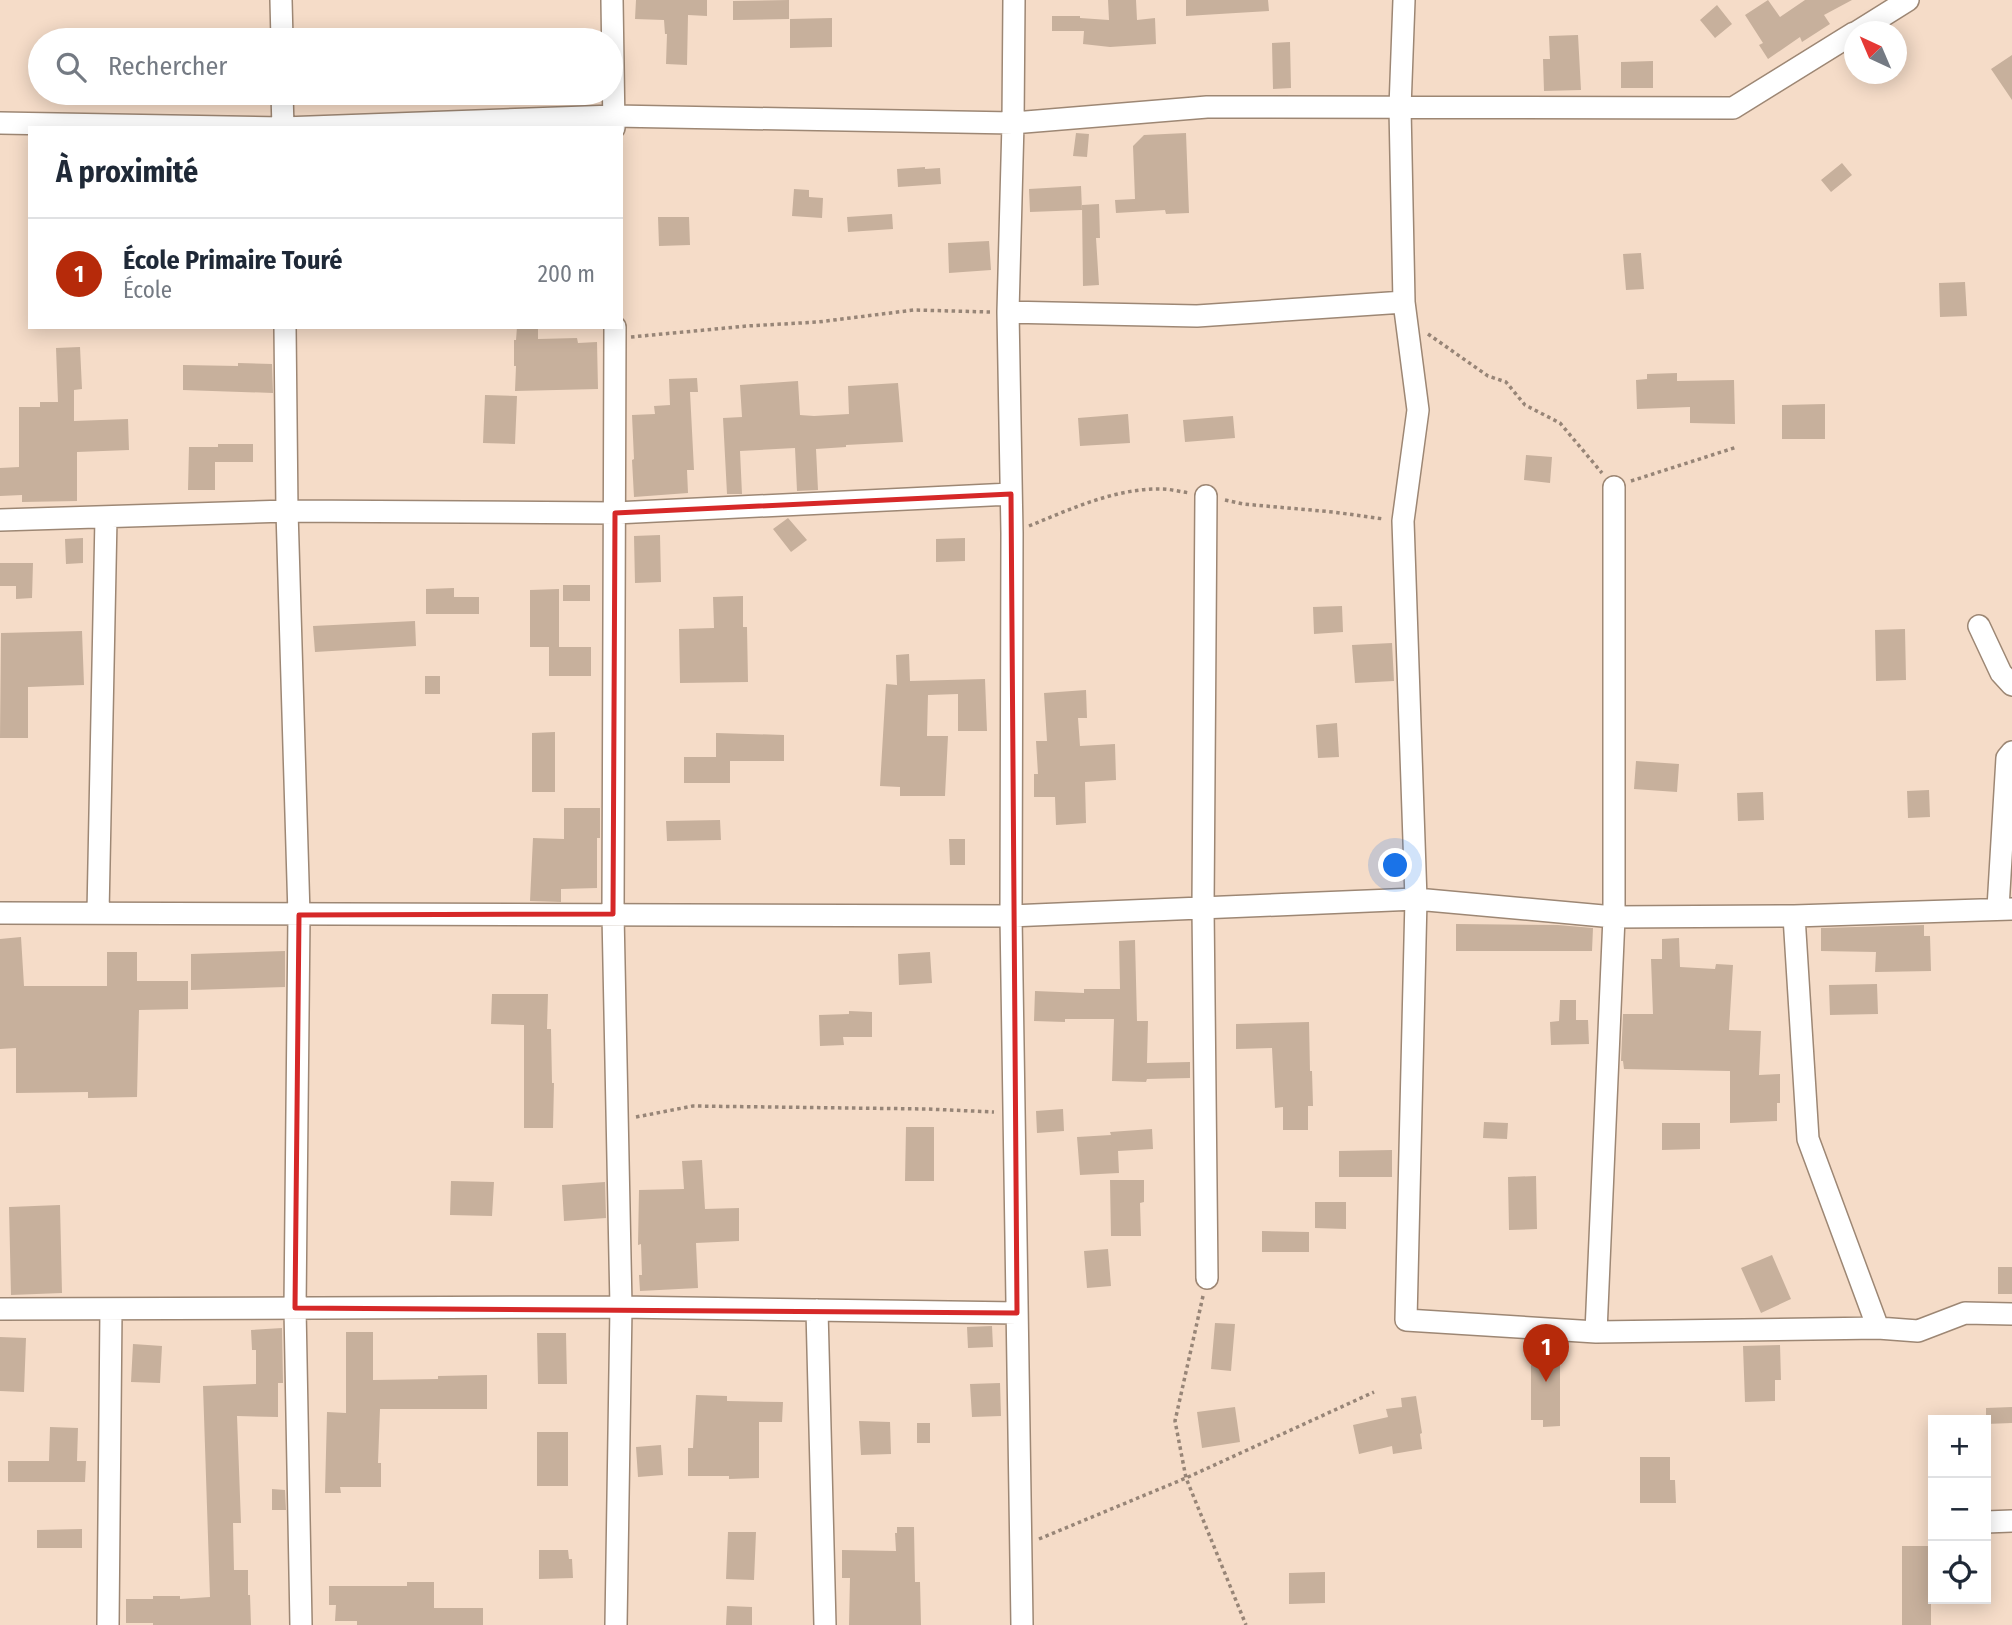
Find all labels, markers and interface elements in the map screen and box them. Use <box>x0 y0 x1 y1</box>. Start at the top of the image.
north arrow <box>1844 21 1907 84</box>
search box <box>28 28 623 105</box>
icon: search <box>52 48 90 86</box>
text: Rechercher <box>108 51 227 82</box>
text: À proximité <box>56 154 198 190</box>
text: École Primaire Touré <box>123 245 342 276</box>
text: 1 <box>74 260 84 288</box>
text: 200 m <box>538 260 595 288</box>
text: École <box>123 276 172 304</box>
your location <box>1378 848 1412 882</box>
pin: 1 <box>1523 1324 1569 1382</box>
map controls <box>1928 1415 1991 1604</box>
button: + <box>1928 1415 1991 1478</box>
button: − <box>1928 1478 1991 1541</box>
button: locate <box>1928 1541 1991 1604</box>

